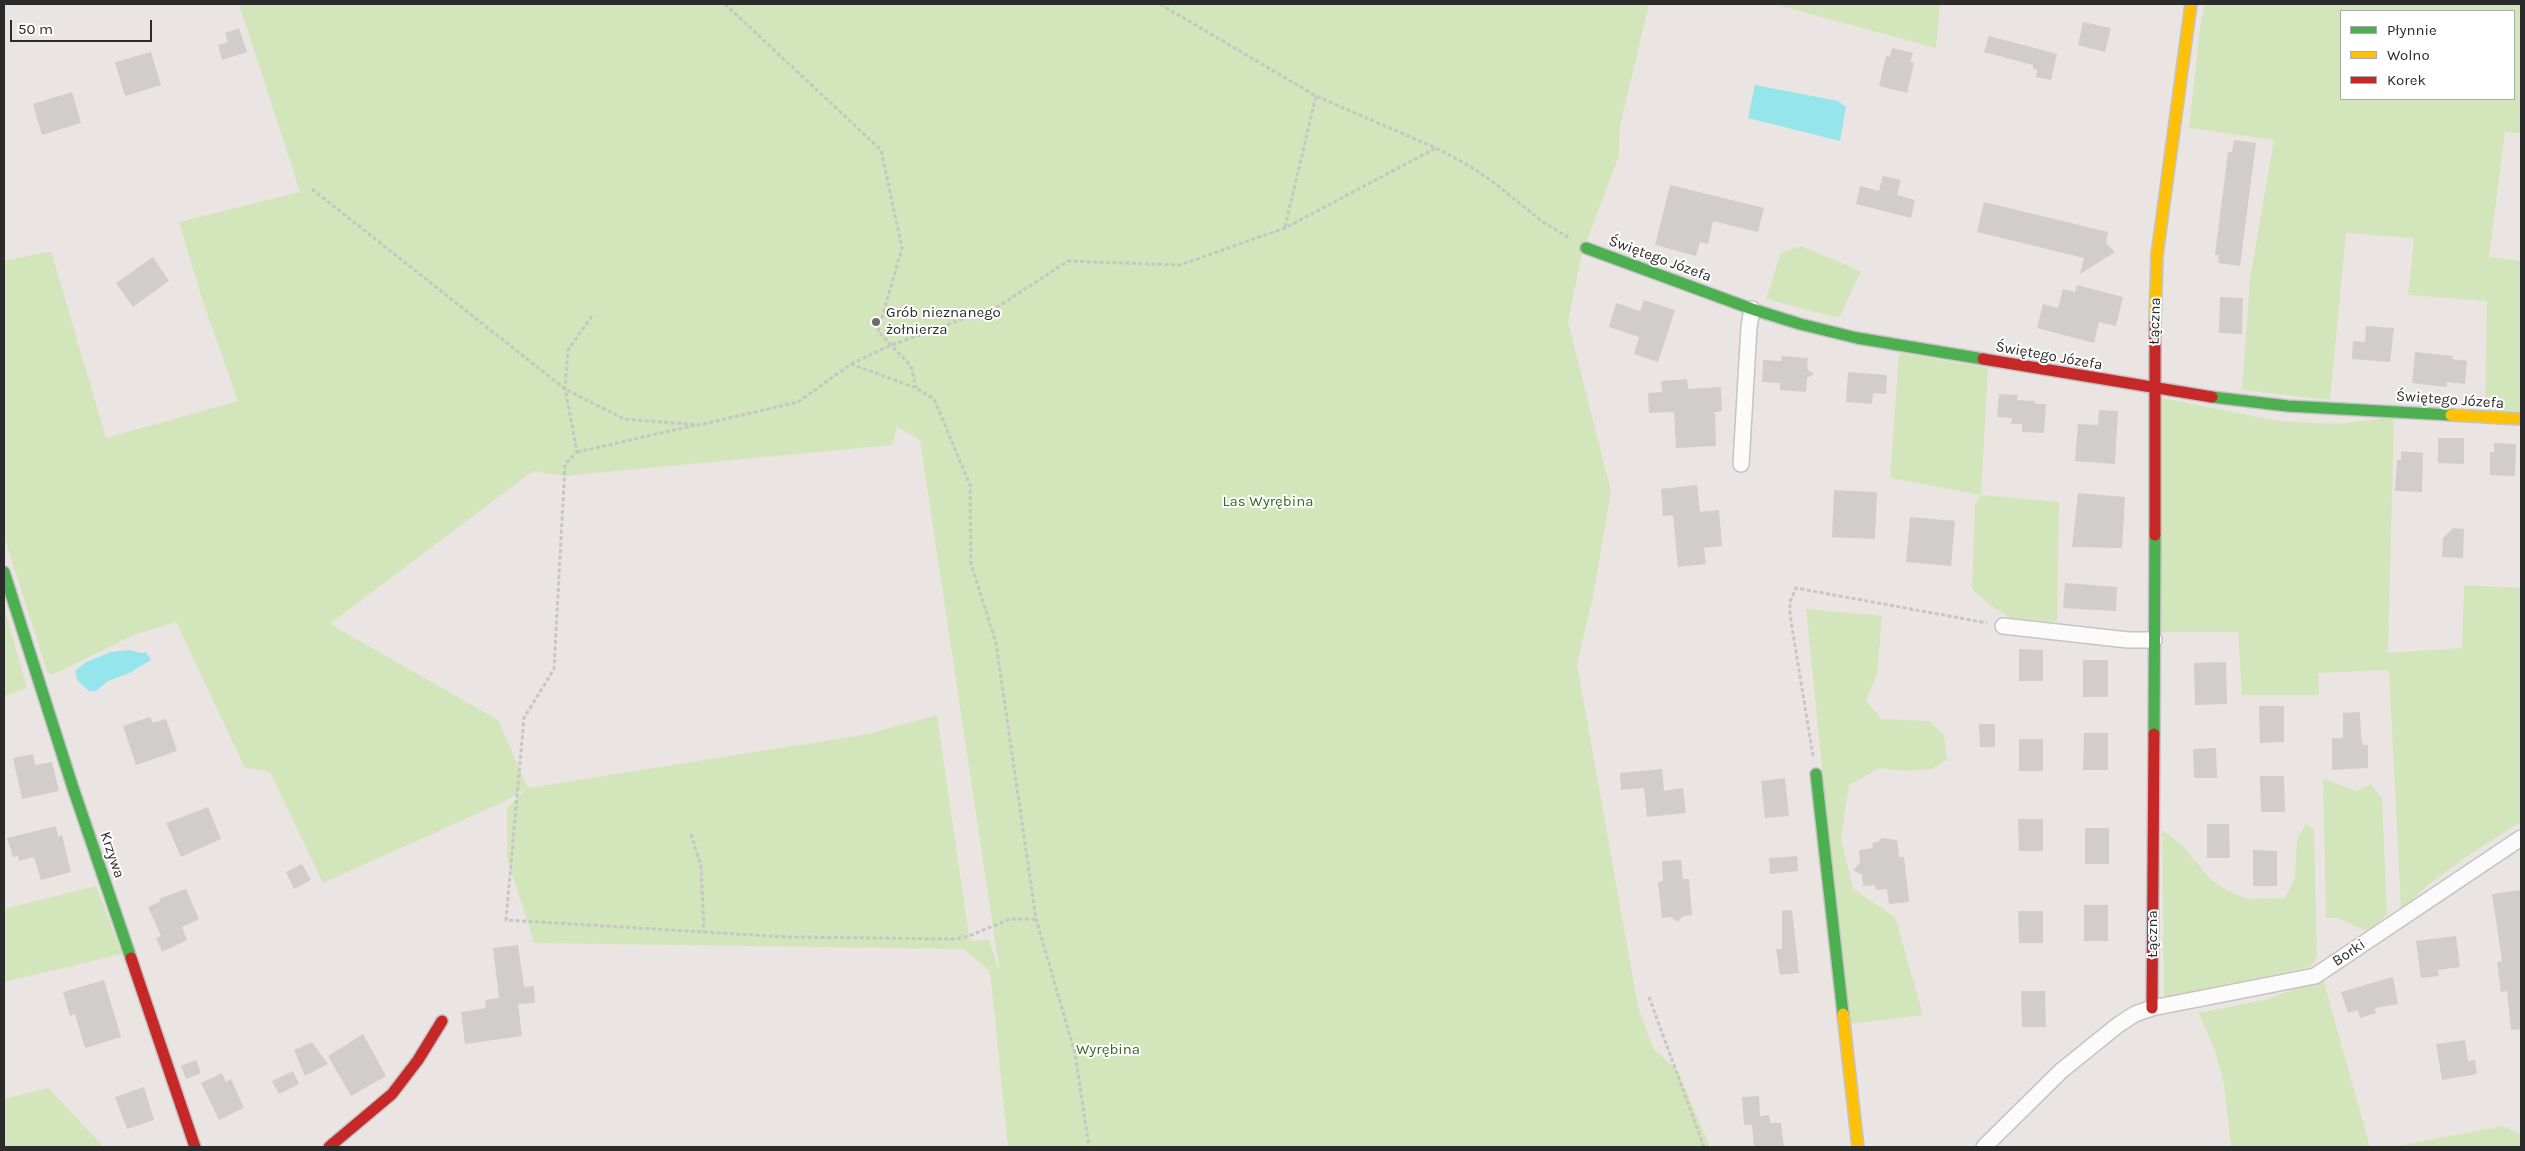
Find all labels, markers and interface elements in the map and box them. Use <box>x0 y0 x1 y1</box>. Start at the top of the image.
scale bar <box>12 10 155 42</box>
legend <box>2340 10 2515 100</box>
text: 50 m <box>18 20 53 38</box>
text: Płynnie <box>2387 21 2437 39</box>
text: Wolno <box>2387 46 2430 64</box>
text: Korek <box>2387 71 2426 89</box>
street label: Świętego Józefa <box>1606 232 1714 286</box>
street label: Łączna <box>2145 297 2165 345</box>
place label: Grób nieznanego żołnierza <box>886 304 1001 339</box>
marker: Grób nieznanego żołnierza <box>870 316 882 328</box>
street label: Świętego Józefa <box>1994 338 2104 374</box>
street label: Świętego Józefa <box>2395 387 2505 413</box>
park label: Las Wyrębina <box>1223 493 1313 511</box>
street label: Krzywa <box>96 829 128 881</box>
street label: Łączna <box>2144 910 2162 958</box>
street label: Borki <box>2329 936 2369 970</box>
park label: Wyrębina <box>1076 1041 1140 1059</box>

